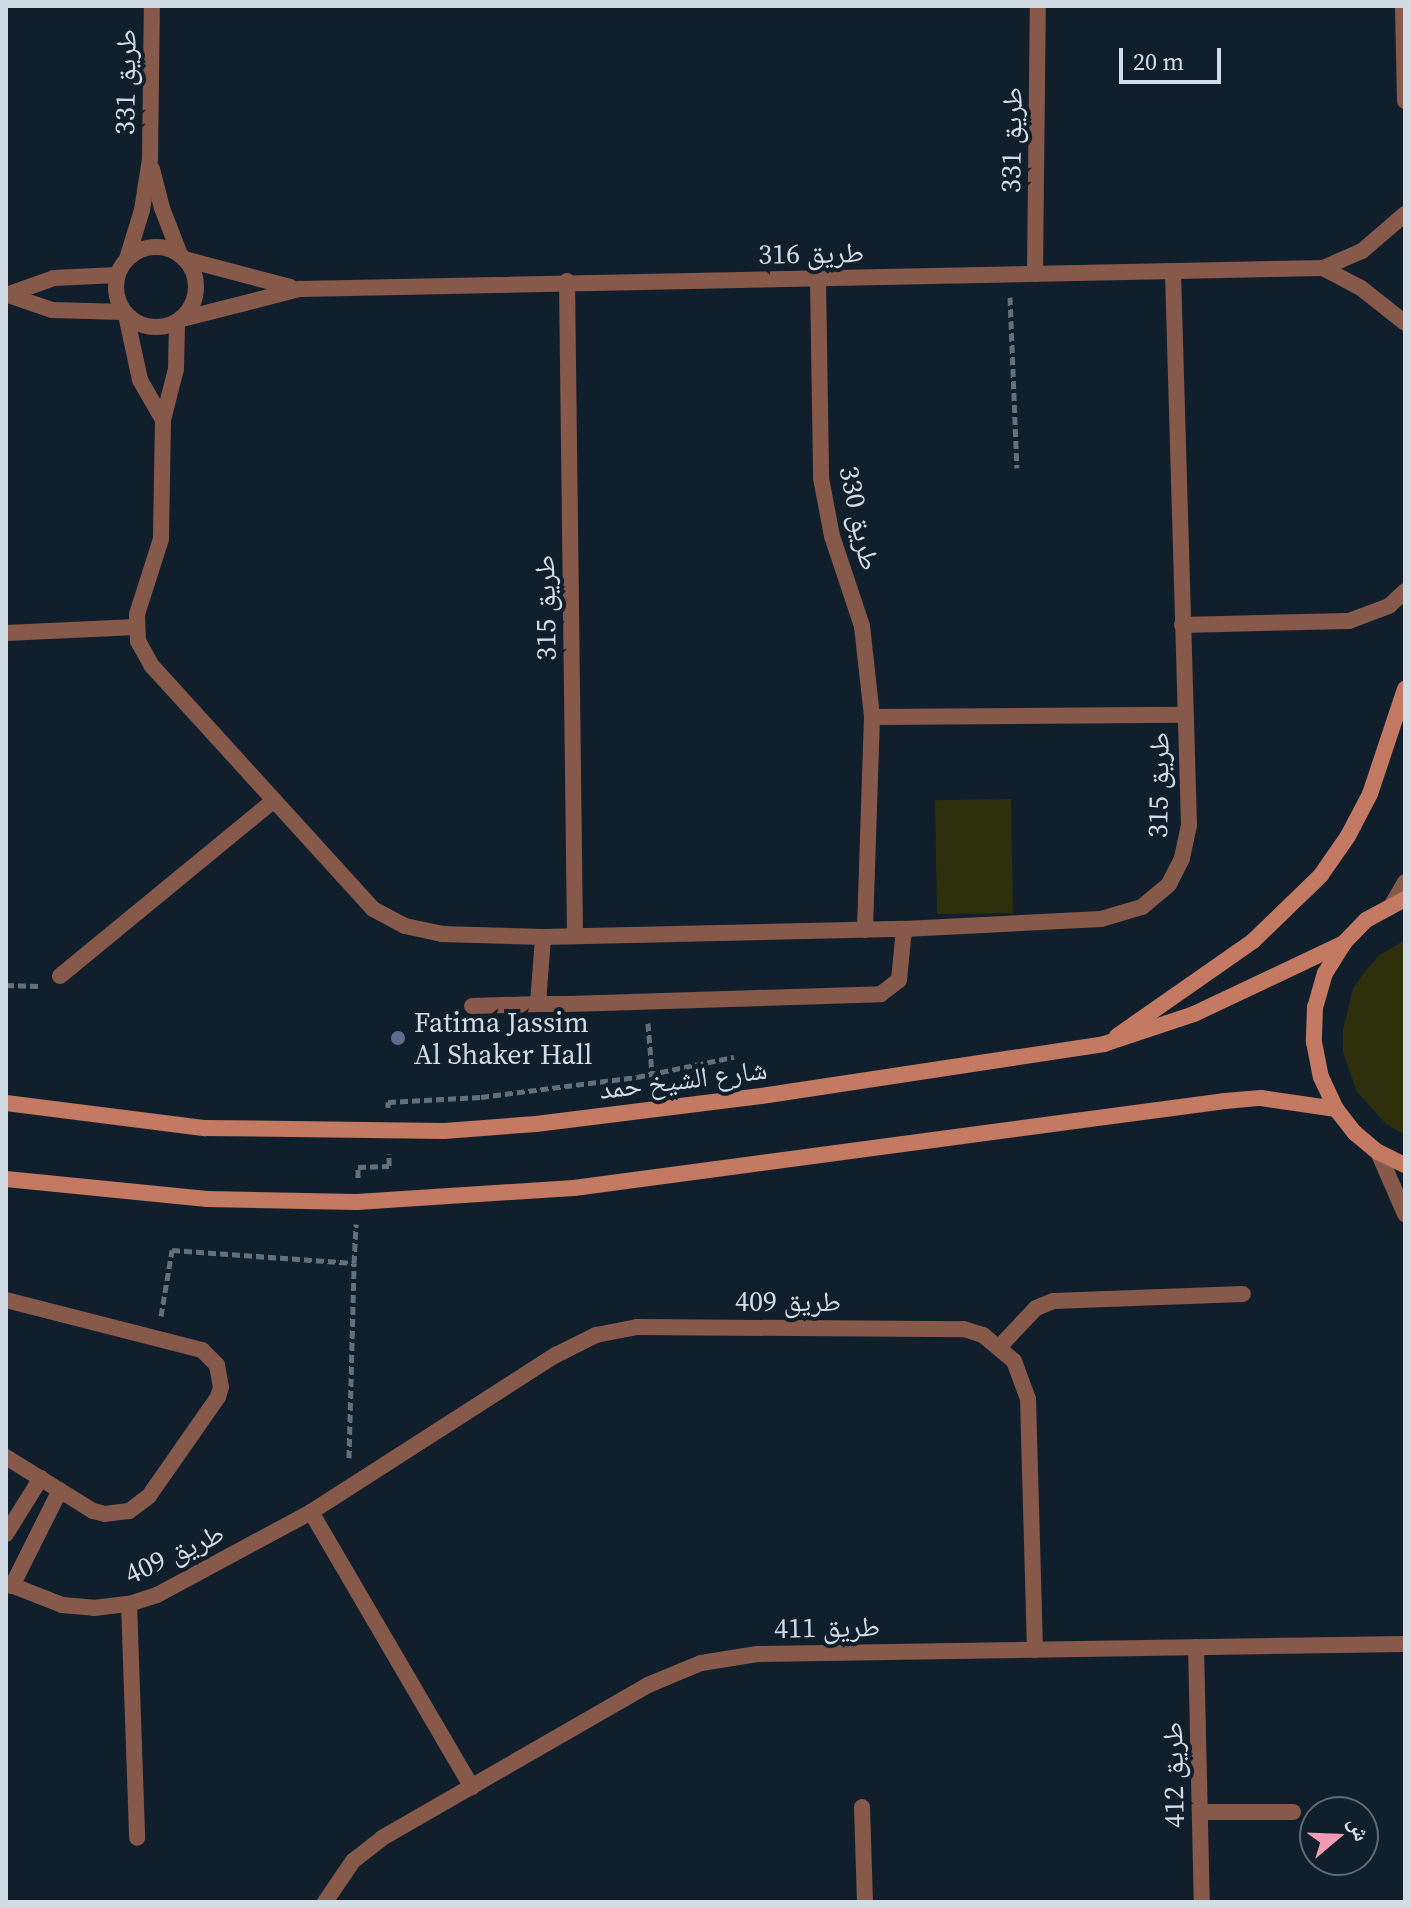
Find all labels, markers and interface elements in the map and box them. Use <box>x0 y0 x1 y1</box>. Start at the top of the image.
street label: طريق 331 <box>107 29 143 135</box>
scale bar <box>1123 32 1225 82</box>
text: 20 m <box>1133 45 1184 78</box>
street label: طريق 331 <box>993 87 1029 193</box>
street label: طريق 316 <box>758 235 864 271</box>
street label: طريق 330 <box>833 463 887 573</box>
street label: طريق 315 <box>527 555 563 661</box>
street label: طريق 315 <box>1140 732 1176 838</box>
place label: Fatima Jassim Al Shaker Hall <box>414 1005 592 1071</box>
marker: Fatima Jassim Al Shaker Hall <box>389 1029 407 1047</box>
street label: شارع الشيخ حمد <box>597 1052 769 1106</box>
street label: طريق 409 <box>735 1284 841 1318</box>
street label: طريق 409 <box>119 1515 229 1591</box>
street label: طريق 411 <box>774 1609 880 1645</box>
street label: طريق 412 <box>1155 1722 1191 1828</box>
north arrow <box>1299 1796 1379 1876</box>
text: ش <box>1342 1813 1378 1845</box>

